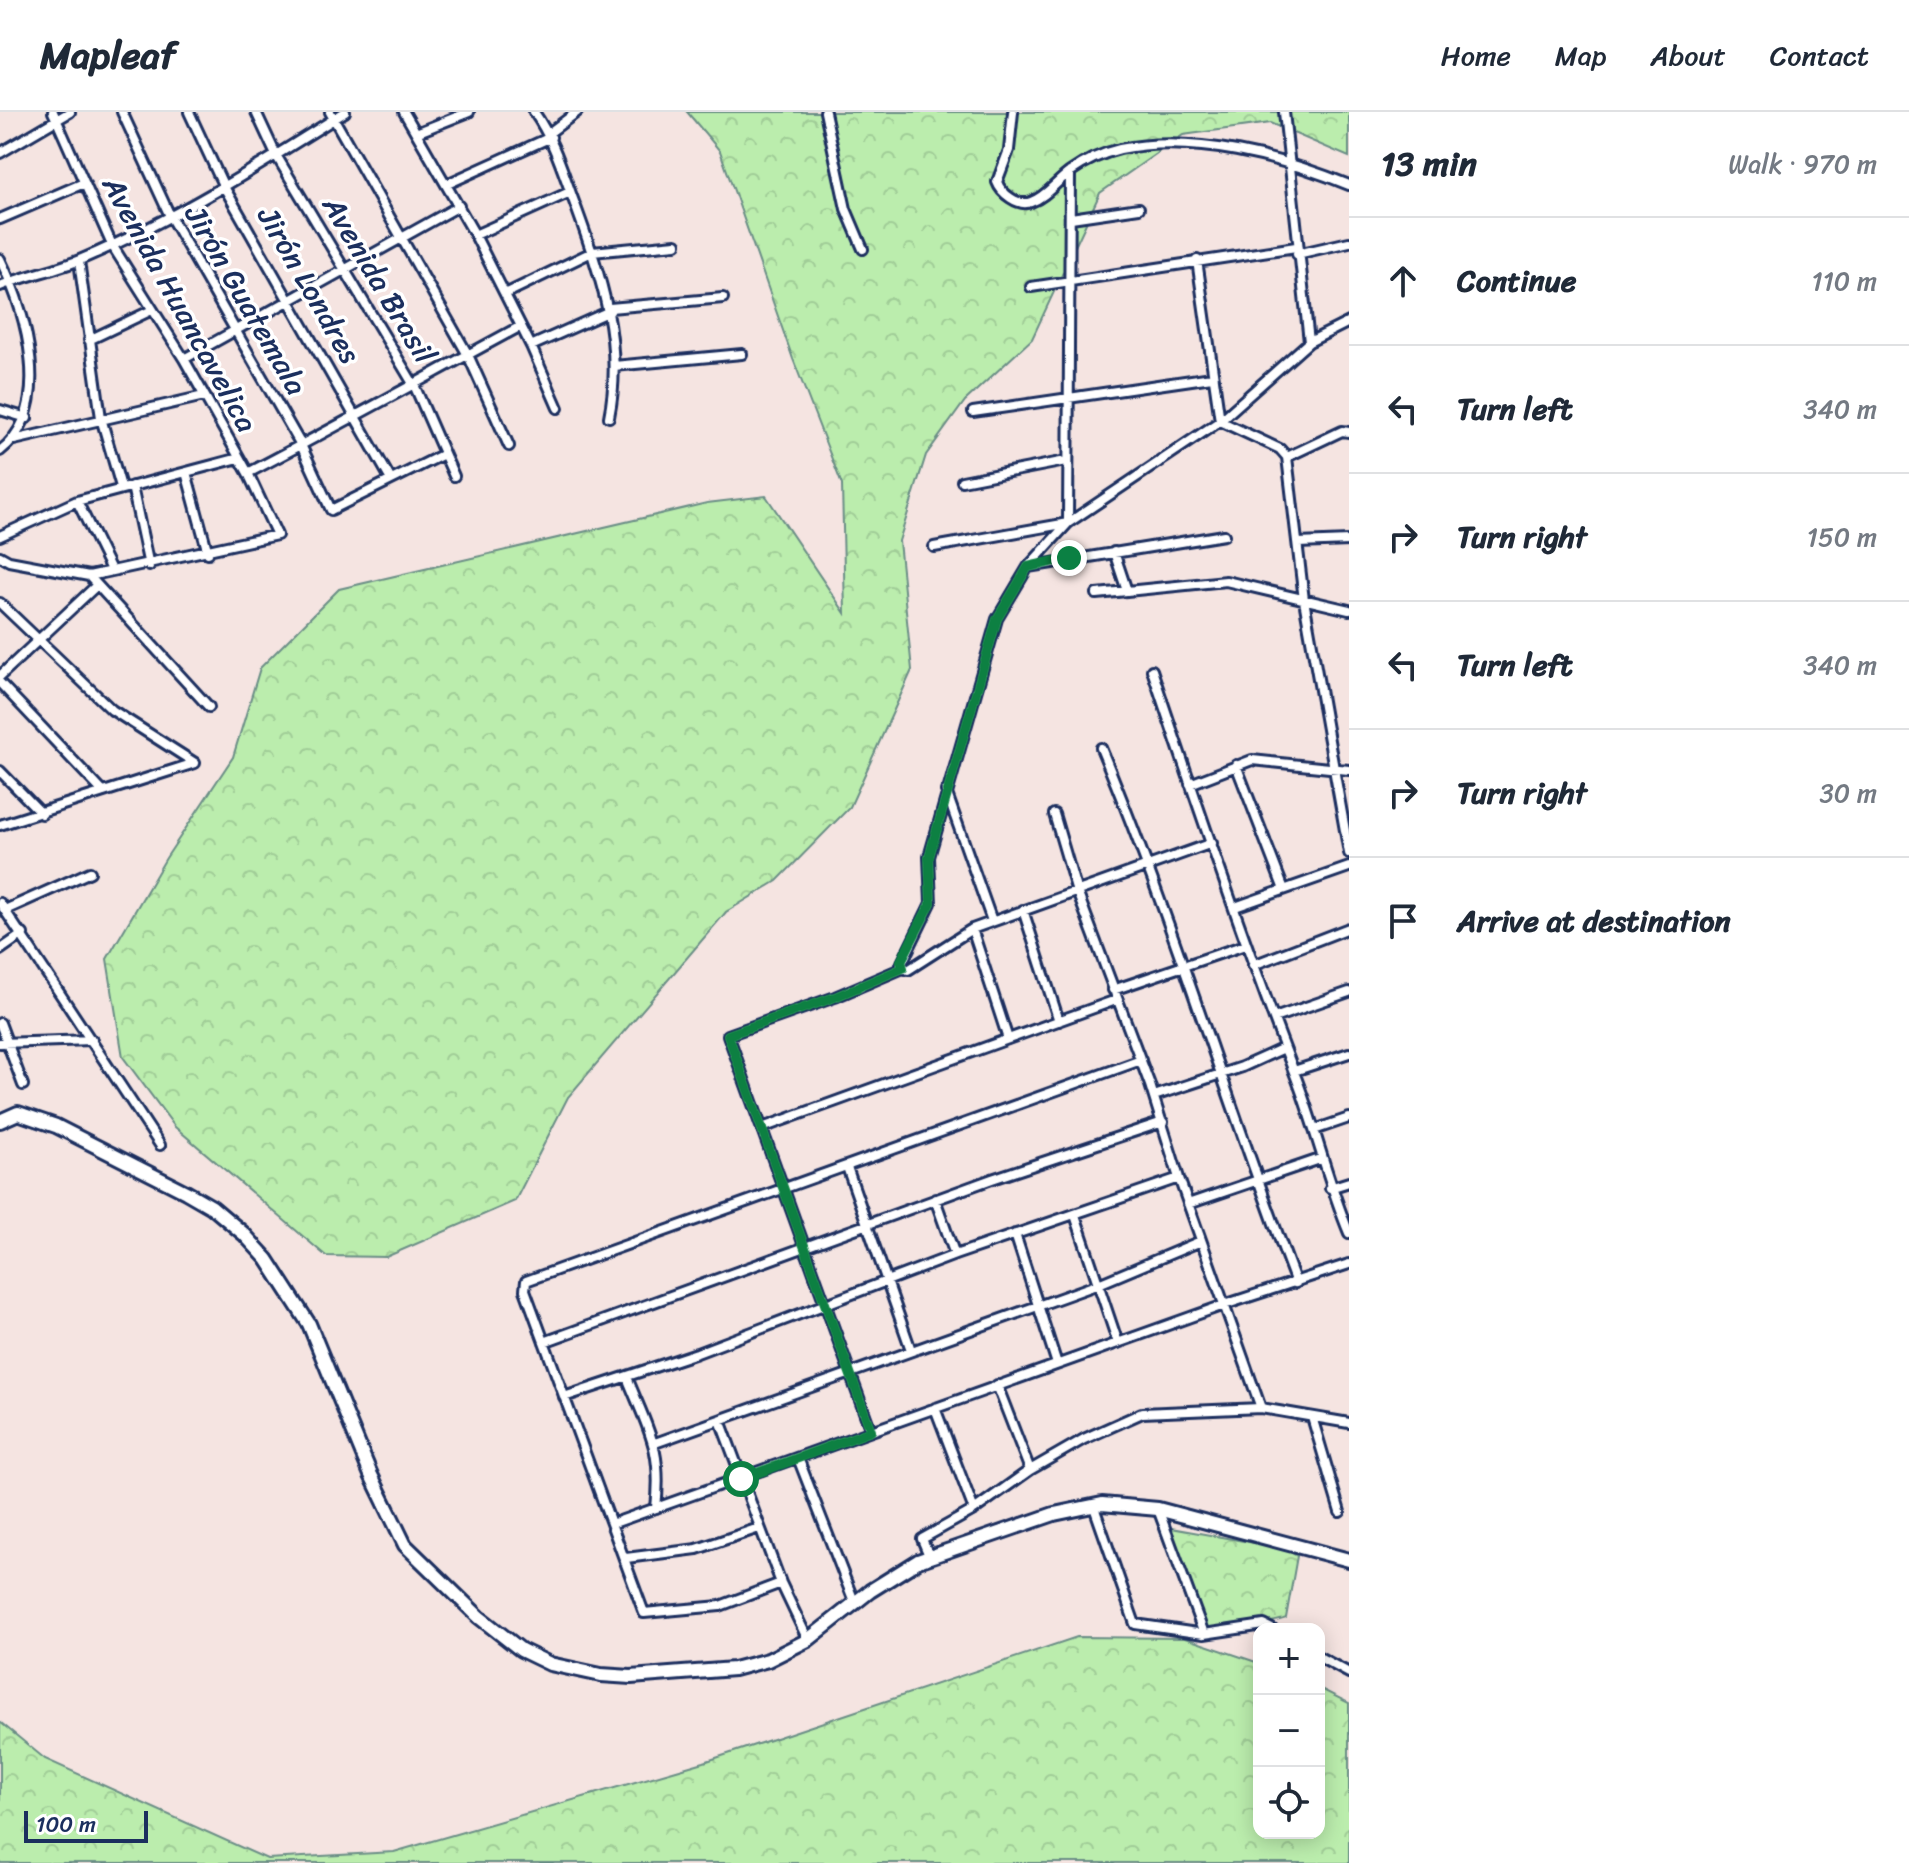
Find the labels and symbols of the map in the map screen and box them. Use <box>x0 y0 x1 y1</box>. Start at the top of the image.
street label: Avenida Huancavelica <box>86 165 273 443</box>
street label: Avenida Brasil <box>307 184 451 375</box>
street label: Jirón Guatemala <box>169 193 323 406</box>
street label: Jirón Londres <box>242 195 376 375</box>
route end <box>1051 540 1087 576</box>
route start <box>723 1461 759 1497</box>
scale bar <box>24 1807 148 1843</box>

